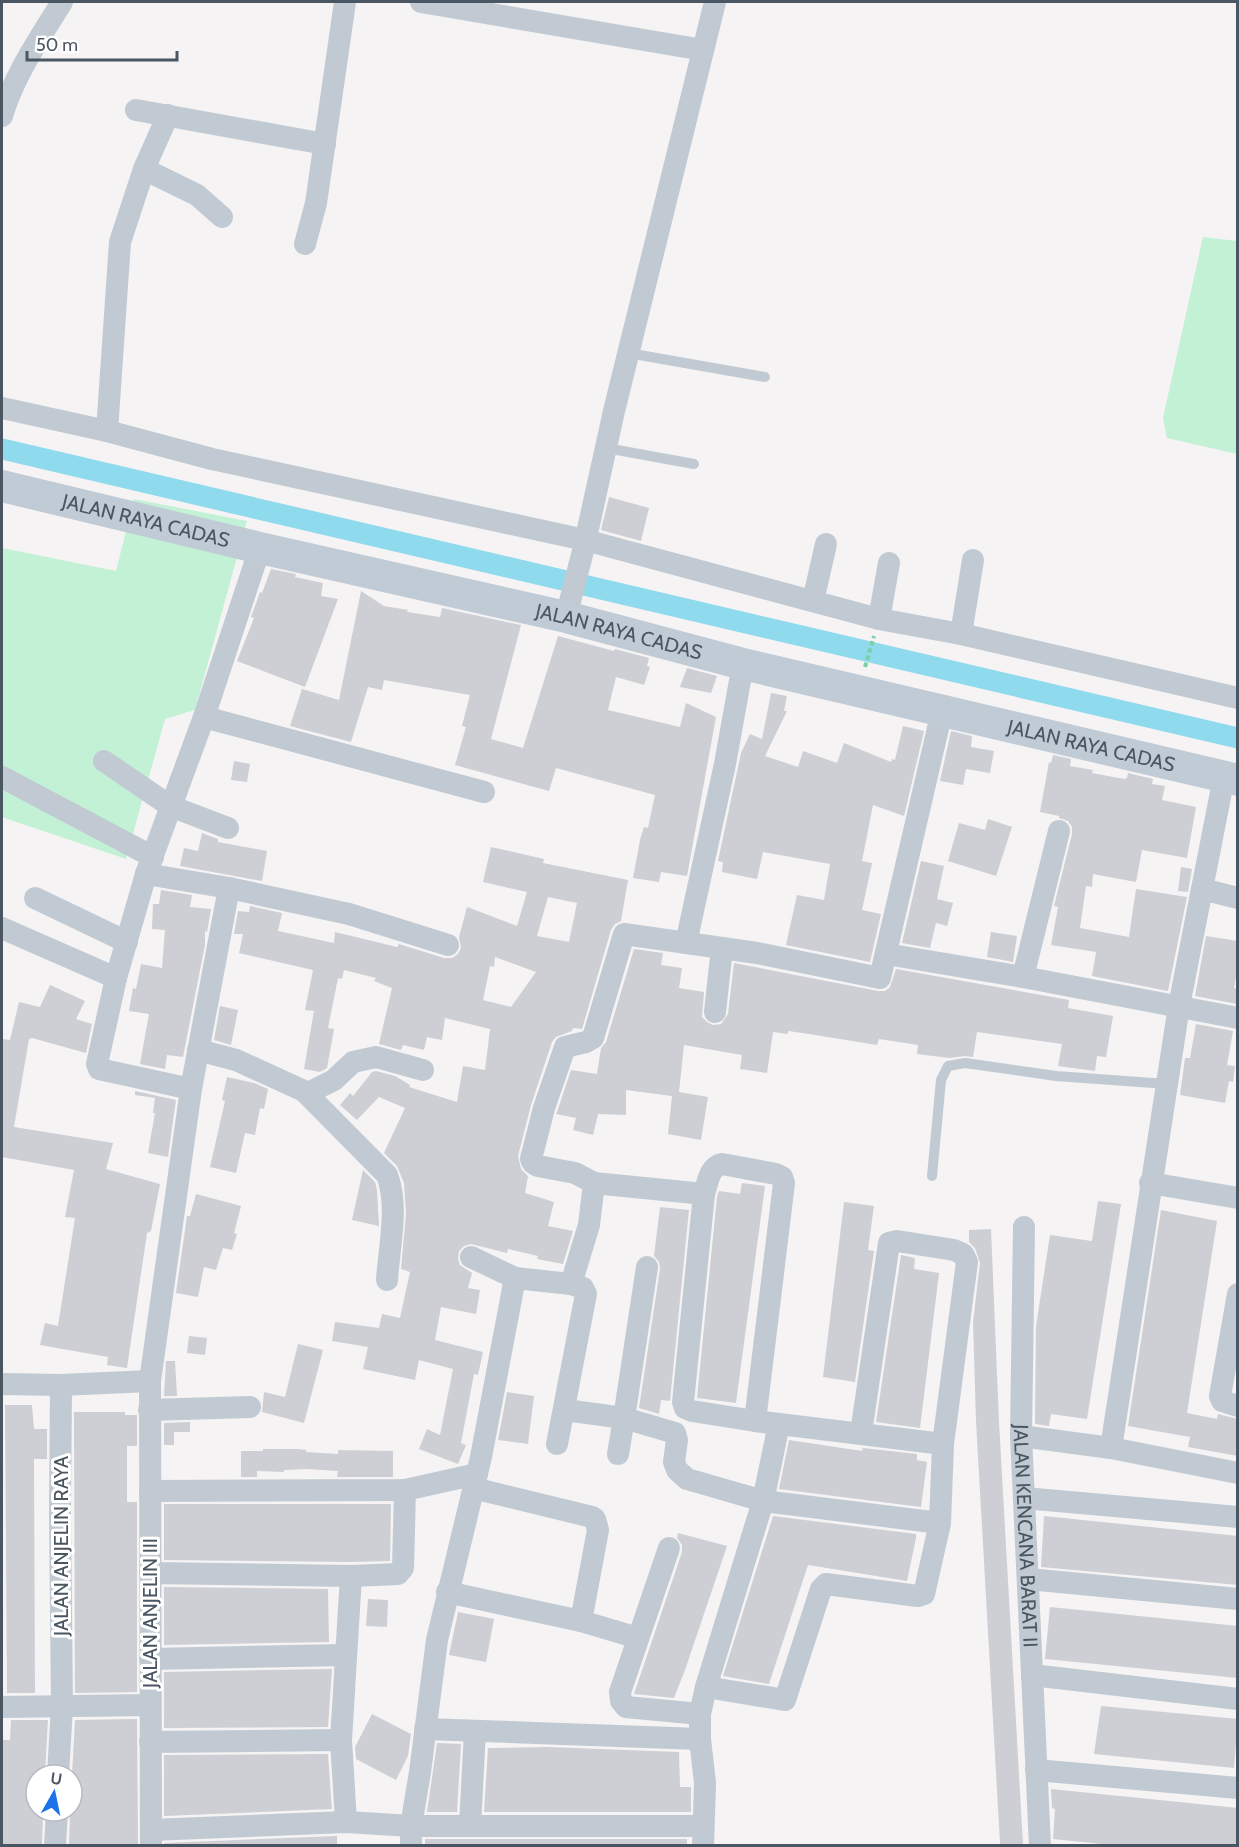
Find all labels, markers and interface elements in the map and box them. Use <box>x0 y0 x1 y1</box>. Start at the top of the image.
scale bar <box>27 24 177 62</box>
text: 50 m <box>36 34 78 56</box>
street label: JALAN RAYA CADAS <box>59 489 232 552</box>
street label: JALAN RAYA CADAS <box>532 598 705 665</box>
street label: JALAN RAYA CADAS <box>1004 714 1178 777</box>
street label: JALAN KENCANA BARAT II <box>1009 1423 1043 1648</box>
street label: JALAN ANJELIN RAYA <box>49 1455 73 1637</box>
street label: JALAN ANJELIN III <box>138 1538 162 1689</box>
north arrow <box>24 1763 84 1823</box>
text: U <box>49 1768 63 1789</box>

